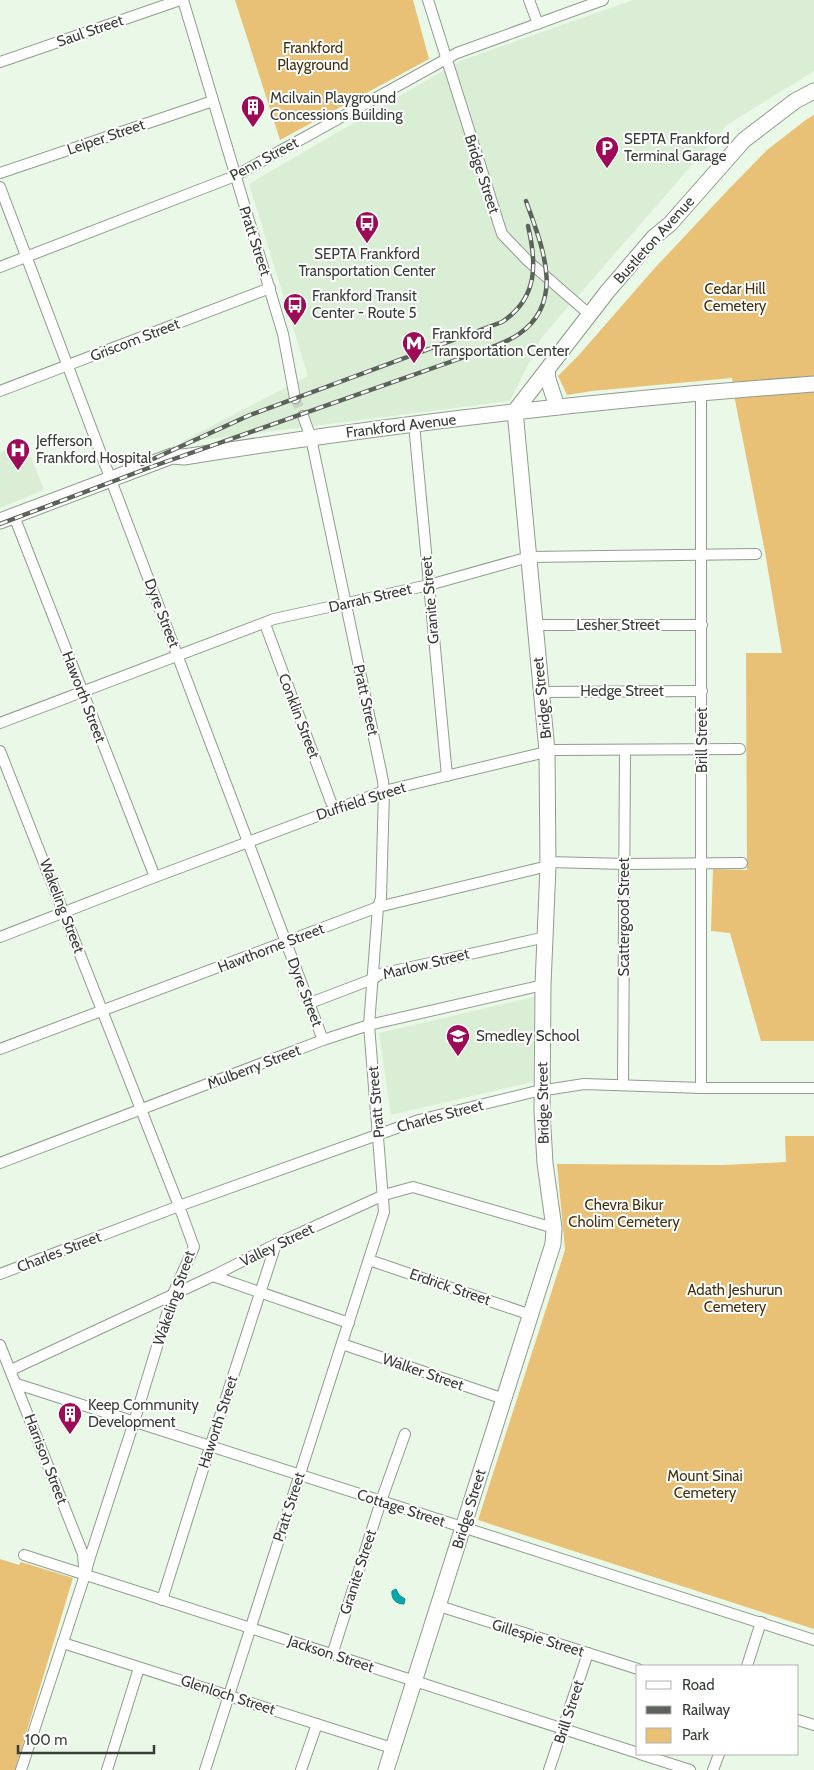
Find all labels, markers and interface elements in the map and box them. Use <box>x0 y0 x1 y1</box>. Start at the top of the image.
street label: Saul Street <box>54 11 126 51</box>
park label: Frankford Playground <box>277 39 349 74</box>
place label: Mcilvain Playground Concessions Building <box>270 89 403 124</box>
building icon: Mcilvain Playground Concessions Building <box>240 94 266 128</box>
street label: Leiper Street <box>65 115 147 159</box>
place label: SEPTA Frankford Terminal Garage <box>624 130 730 165</box>
street label: Bridge Street <box>461 132 503 216</box>
street label: Penn Street <box>227 134 301 184</box>
parking icon: SEPTA Frankford Terminal Garage <box>594 135 620 169</box>
street label: Bustleton Avenue <box>610 192 698 288</box>
street label: Pratt Street <box>235 204 275 278</box>
bus stop icon: SEPTA Frankford Transportation Center <box>354 210 380 244</box>
place label: SEPTA Frankford Transportation Center <box>298 245 436 280</box>
park label: Cedar Hill Cemetery <box>704 280 767 315</box>
place label: Frankford Transit Center - Route 5 <box>312 287 417 322</box>
bus stop icon: Frankford Transit Center - Route 5 <box>282 292 308 326</box>
street label: Griscom Street <box>88 315 182 365</box>
place label: Frankford Transportation Center <box>432 325 569 360</box>
metro station icon: Frankford Transportation Center <box>401 330 427 364</box>
street label: Frankford Avenue <box>345 410 457 442</box>
place label: Jefferson Frankford Hospital <box>35 432 152 467</box>
hospital icon: Jefferson Frankford Hospital <box>5 437 31 471</box>
street label: Granite Street <box>417 555 443 645</box>
street label: Dyre Street <box>141 576 183 650</box>
street label: Darrah Street <box>327 580 413 616</box>
street label: Lesher Street <box>576 616 660 634</box>
street label: Haworth Street <box>58 649 110 745</box>
street label: Bridge Street <box>529 656 555 740</box>
street label: Pratt Street <box>350 663 382 737</box>
street label: Conklin Street <box>275 671 323 761</box>
street label: Hedge Street <box>580 682 664 700</box>
street label: Brill Street <box>693 707 711 773</box>
street label: Duffield Street <box>314 778 408 824</box>
street label: Wakeling Street <box>36 856 88 956</box>
street label: Scattergood Street <box>615 857 633 977</box>
street label: Hawthorne Street <box>215 919 327 977</box>
street label: Marlow Street <box>381 945 471 983</box>
street label: Dyre Street <box>284 955 326 1029</box>
school or university icon: Smedley School <box>445 1023 471 1057</box>
place label: Smedley School <box>476 1027 580 1045</box>
street label: Mulberry Street <box>205 1041 303 1093</box>
street label: Bridge Street <box>533 1062 553 1144</box>
street label: Pratt Street <box>364 1065 388 1139</box>
street label: Charles Street <box>395 1096 485 1136</box>
park label: Chevra Bikur Cholim Cemetery <box>568 1196 680 1231</box>
street label: Valley Street <box>237 1219 317 1271</box>
street label: Charles Street <box>14 1228 104 1276</box>
street label: Wakeling Street <box>149 1248 199 1348</box>
street label: Erdrick Street <box>407 1265 493 1309</box>
park label: Adath Jeshurun Cemetery <box>687 1281 783 1316</box>
street label: Walker Street <box>380 1350 466 1394</box>
street label: Haworth Street <box>195 1373 241 1471</box>
place label: Keep Community Development <box>88 1396 199 1431</box>
building icon: Keep Community Development <box>57 1401 83 1435</box>
street label: Harrison Street <box>21 1411 71 1507</box>
street label: Bridge Street <box>448 1467 490 1551</box>
park label: Mount Sinai Cemetery <box>667 1467 743 1502</box>
street label: Pratt Street <box>269 1470 309 1544</box>
street label: Cottage Street <box>355 1485 447 1531</box>
street label: Granite Street <box>336 1527 380 1617</box>
street label: Gillespie Street <box>490 1615 586 1661</box>
street label: Jackson Street <box>285 1631 376 1676</box>
legend <box>636 1665 799 1755</box>
street label: Glenloch Street <box>179 1671 277 1719</box>
text: Road <box>682 1676 715 1694</box>
street label: Brill Street <box>550 1678 588 1746</box>
text: Railway <box>682 1701 731 1719</box>
scale bar <box>18 1722 154 1754</box>
text: Park <box>682 1726 709 1744</box>
text: 100 m <box>25 1731 67 1749</box>

